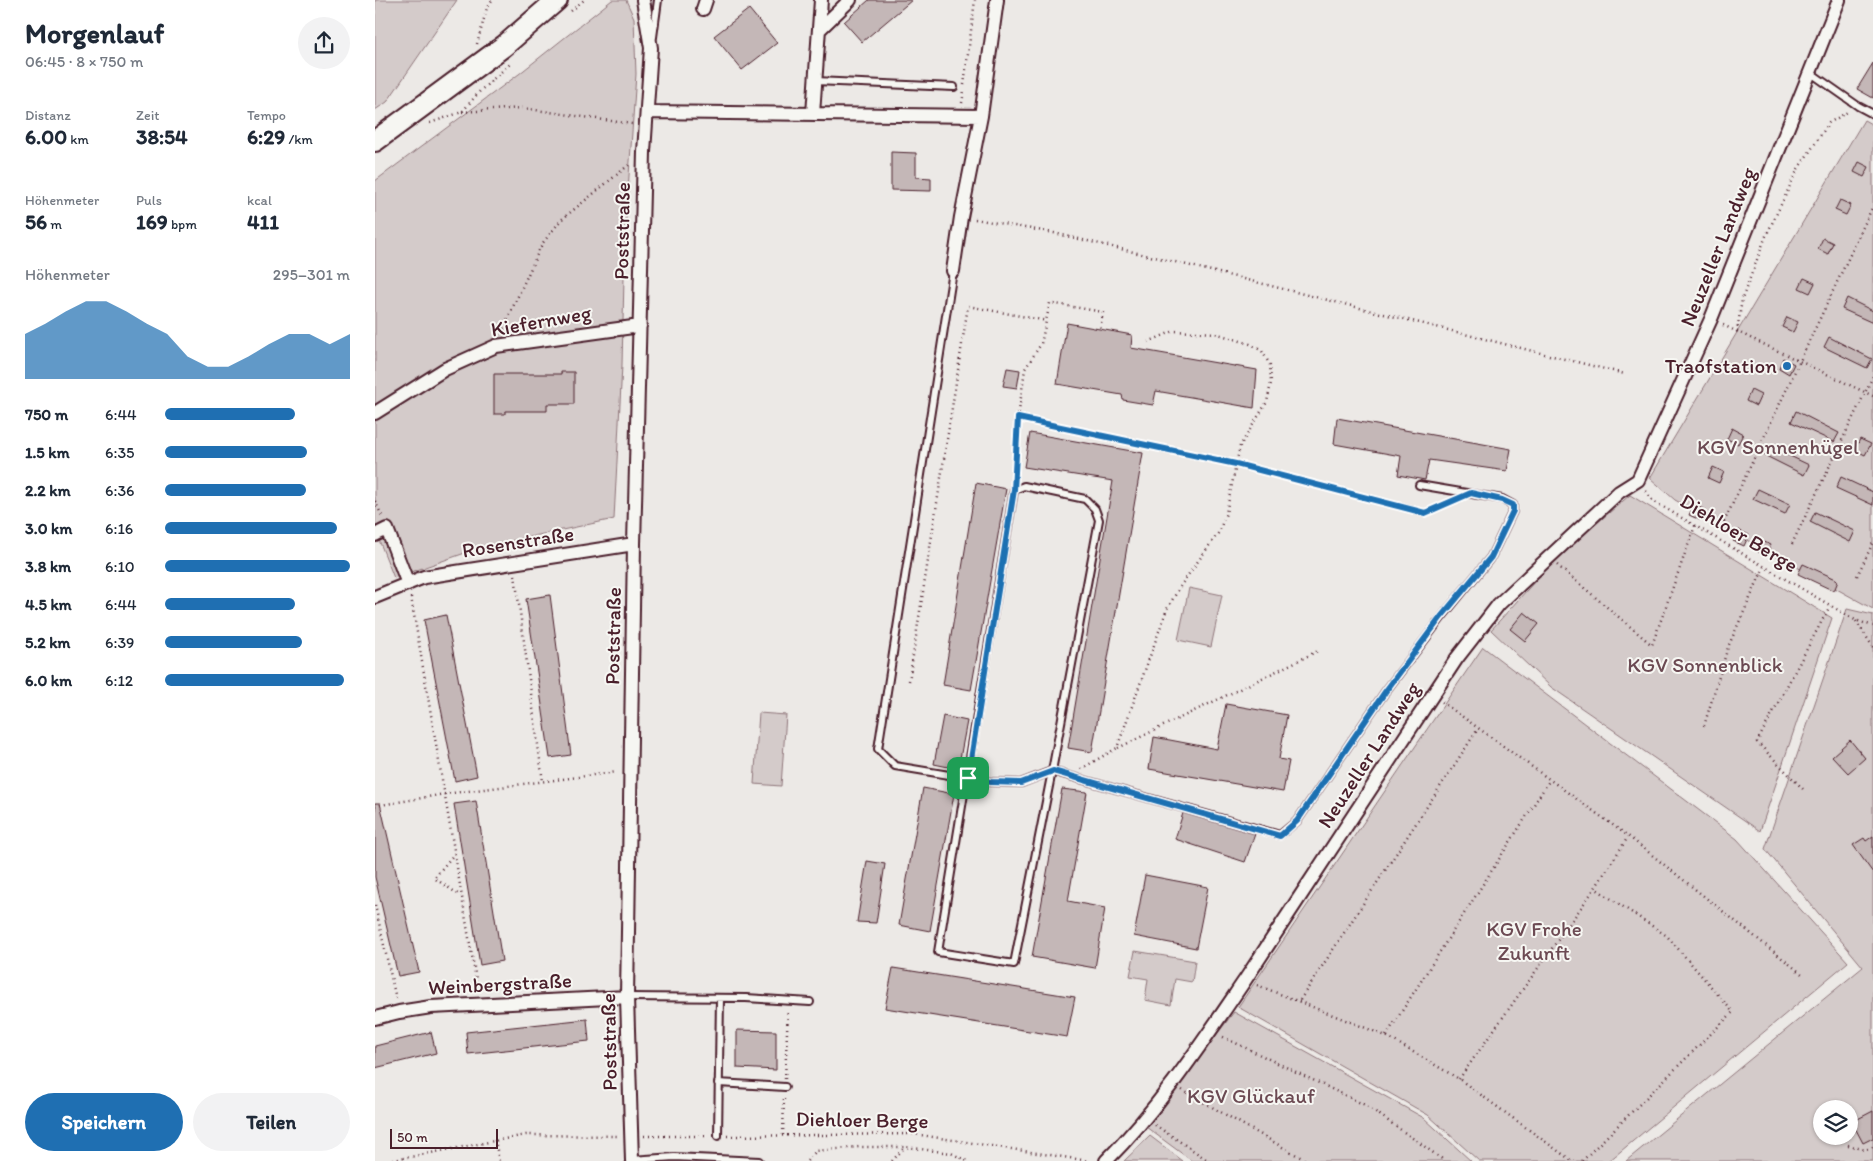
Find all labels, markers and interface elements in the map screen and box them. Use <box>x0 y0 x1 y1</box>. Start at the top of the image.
text: Morgenlauf <box>25 16 164 50</box>
button: share <box>298 17 350 69</box>
text: 06:45 · 8 × 750 m <box>25 52 143 71</box>
text: Distanz <box>25 107 71 124</box>
text: Zeit <box>136 107 160 124</box>
text: Tempo <box>247 107 286 124</box>
text: 6.00 <box>25 124 67 149</box>
text: 38:54 <box>136 124 188 149</box>
text: 6:29 <box>247 124 285 149</box>
text: km <box>67 131 89 148</box>
text: /km <box>285 131 313 148</box>
street label: Neuzeller Landweg <box>1674 163 1761 330</box>
street label: Poststraße <box>608 182 635 280</box>
text: Höhenmeter <box>25 192 99 209</box>
text: Puls <box>136 192 162 209</box>
text: kcal <box>247 192 272 209</box>
text: 56 <box>25 209 47 234</box>
text: 169 <box>136 209 168 234</box>
text: 411 <box>247 209 279 234</box>
text: m <box>47 216 62 233</box>
text: bpm <box>168 216 197 233</box>
text: Höhenmeter <box>25 265 110 284</box>
text: 295–301 m <box>273 265 350 284</box>
street label: Kiefernweg <box>489 299 593 342</box>
place label: Traofstation <box>1665 353 1777 378</box>
marker: Traofstation <box>1781 360 1793 372</box>
text: 750 m <box>25 405 68 424</box>
text: 6:44 <box>105 405 137 424</box>
park label: KGV Sonnenhügel <box>1697 434 1859 459</box>
text: 1.5 km <box>25 443 70 462</box>
text: 6:35 <box>105 443 135 462</box>
text: 2.2 km <box>25 481 71 500</box>
text: 6:36 <box>105 481 135 500</box>
street label: Diehloer Berge <box>1676 488 1803 578</box>
text: 3.0 km <box>25 519 72 538</box>
text: 6:16 <box>105 519 133 538</box>
street label: Rosenstraße <box>460 520 576 563</box>
text: 3.8 km <box>25 557 71 576</box>
text: 6:10 <box>105 557 135 576</box>
street label: Poststraße <box>599 587 626 685</box>
text: 4.5 km <box>25 595 72 614</box>
text: 6:44 <box>105 595 137 614</box>
text: 5.2 km <box>25 633 71 652</box>
text: 6:39 <box>105 633 134 652</box>
park label: KGV Sonnenblick <box>1627 652 1783 677</box>
text: 6.0 km <box>25 671 72 690</box>
text: 6:12 <box>105 671 133 690</box>
street label: Neuzeller Landweg <box>1312 677 1425 832</box>
pin <box>947 757 989 799</box>
icon: arrive <box>954 764 982 792</box>
park label: KGV Frohe Zukunft <box>1486 916 1582 965</box>
street label: Weinbergstraße <box>427 967 573 1000</box>
street label: Poststraße <box>595 993 622 1091</box>
park label: KGV Glückauf <box>1187 1083 1315 1108</box>
button: Speichern <box>25 1093 183 1151</box>
button: Teilen <box>193 1093 350 1151</box>
map controls <box>1813 1100 1858 1145</box>
button: layers <box>1813 1100 1858 1145</box>
street label: Diehloer Berge <box>795 1106 929 1133</box>
scale bar <box>390 1126 497 1149</box>
text: 50 m <box>397 1129 428 1146</box>

